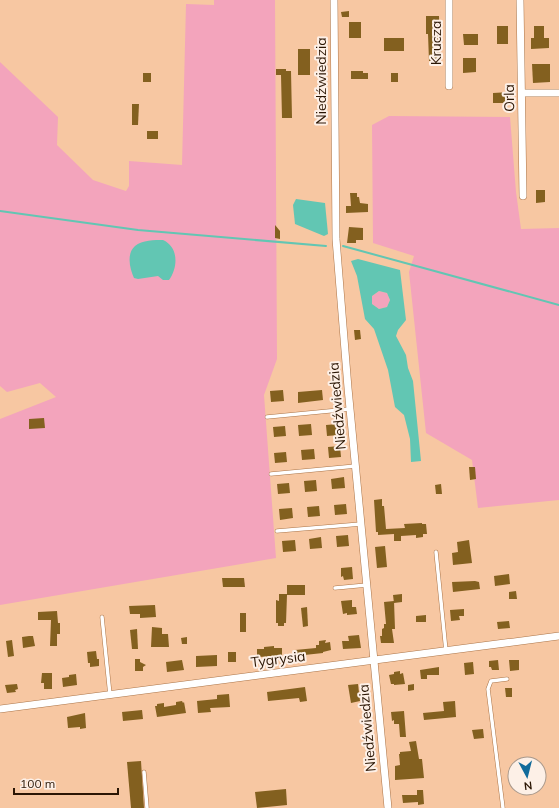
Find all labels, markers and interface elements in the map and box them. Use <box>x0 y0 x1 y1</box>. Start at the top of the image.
street label: Krucza <box>427 21 445 65</box>
street label: Niedźwiedzia <box>312 37 330 125</box>
street label: Orla <box>500 84 518 112</box>
street label: Niedźwiedzia <box>324 362 350 450</box>
street label: Tygrysia <box>250 647 306 671</box>
street label: Niedźwiedzia <box>354 684 380 772</box>
north arrow <box>507 756 547 796</box>
scale bar <box>14 770 118 796</box>
text: 100 m <box>20 776 55 791</box>
text: N <box>523 778 533 793</box>

